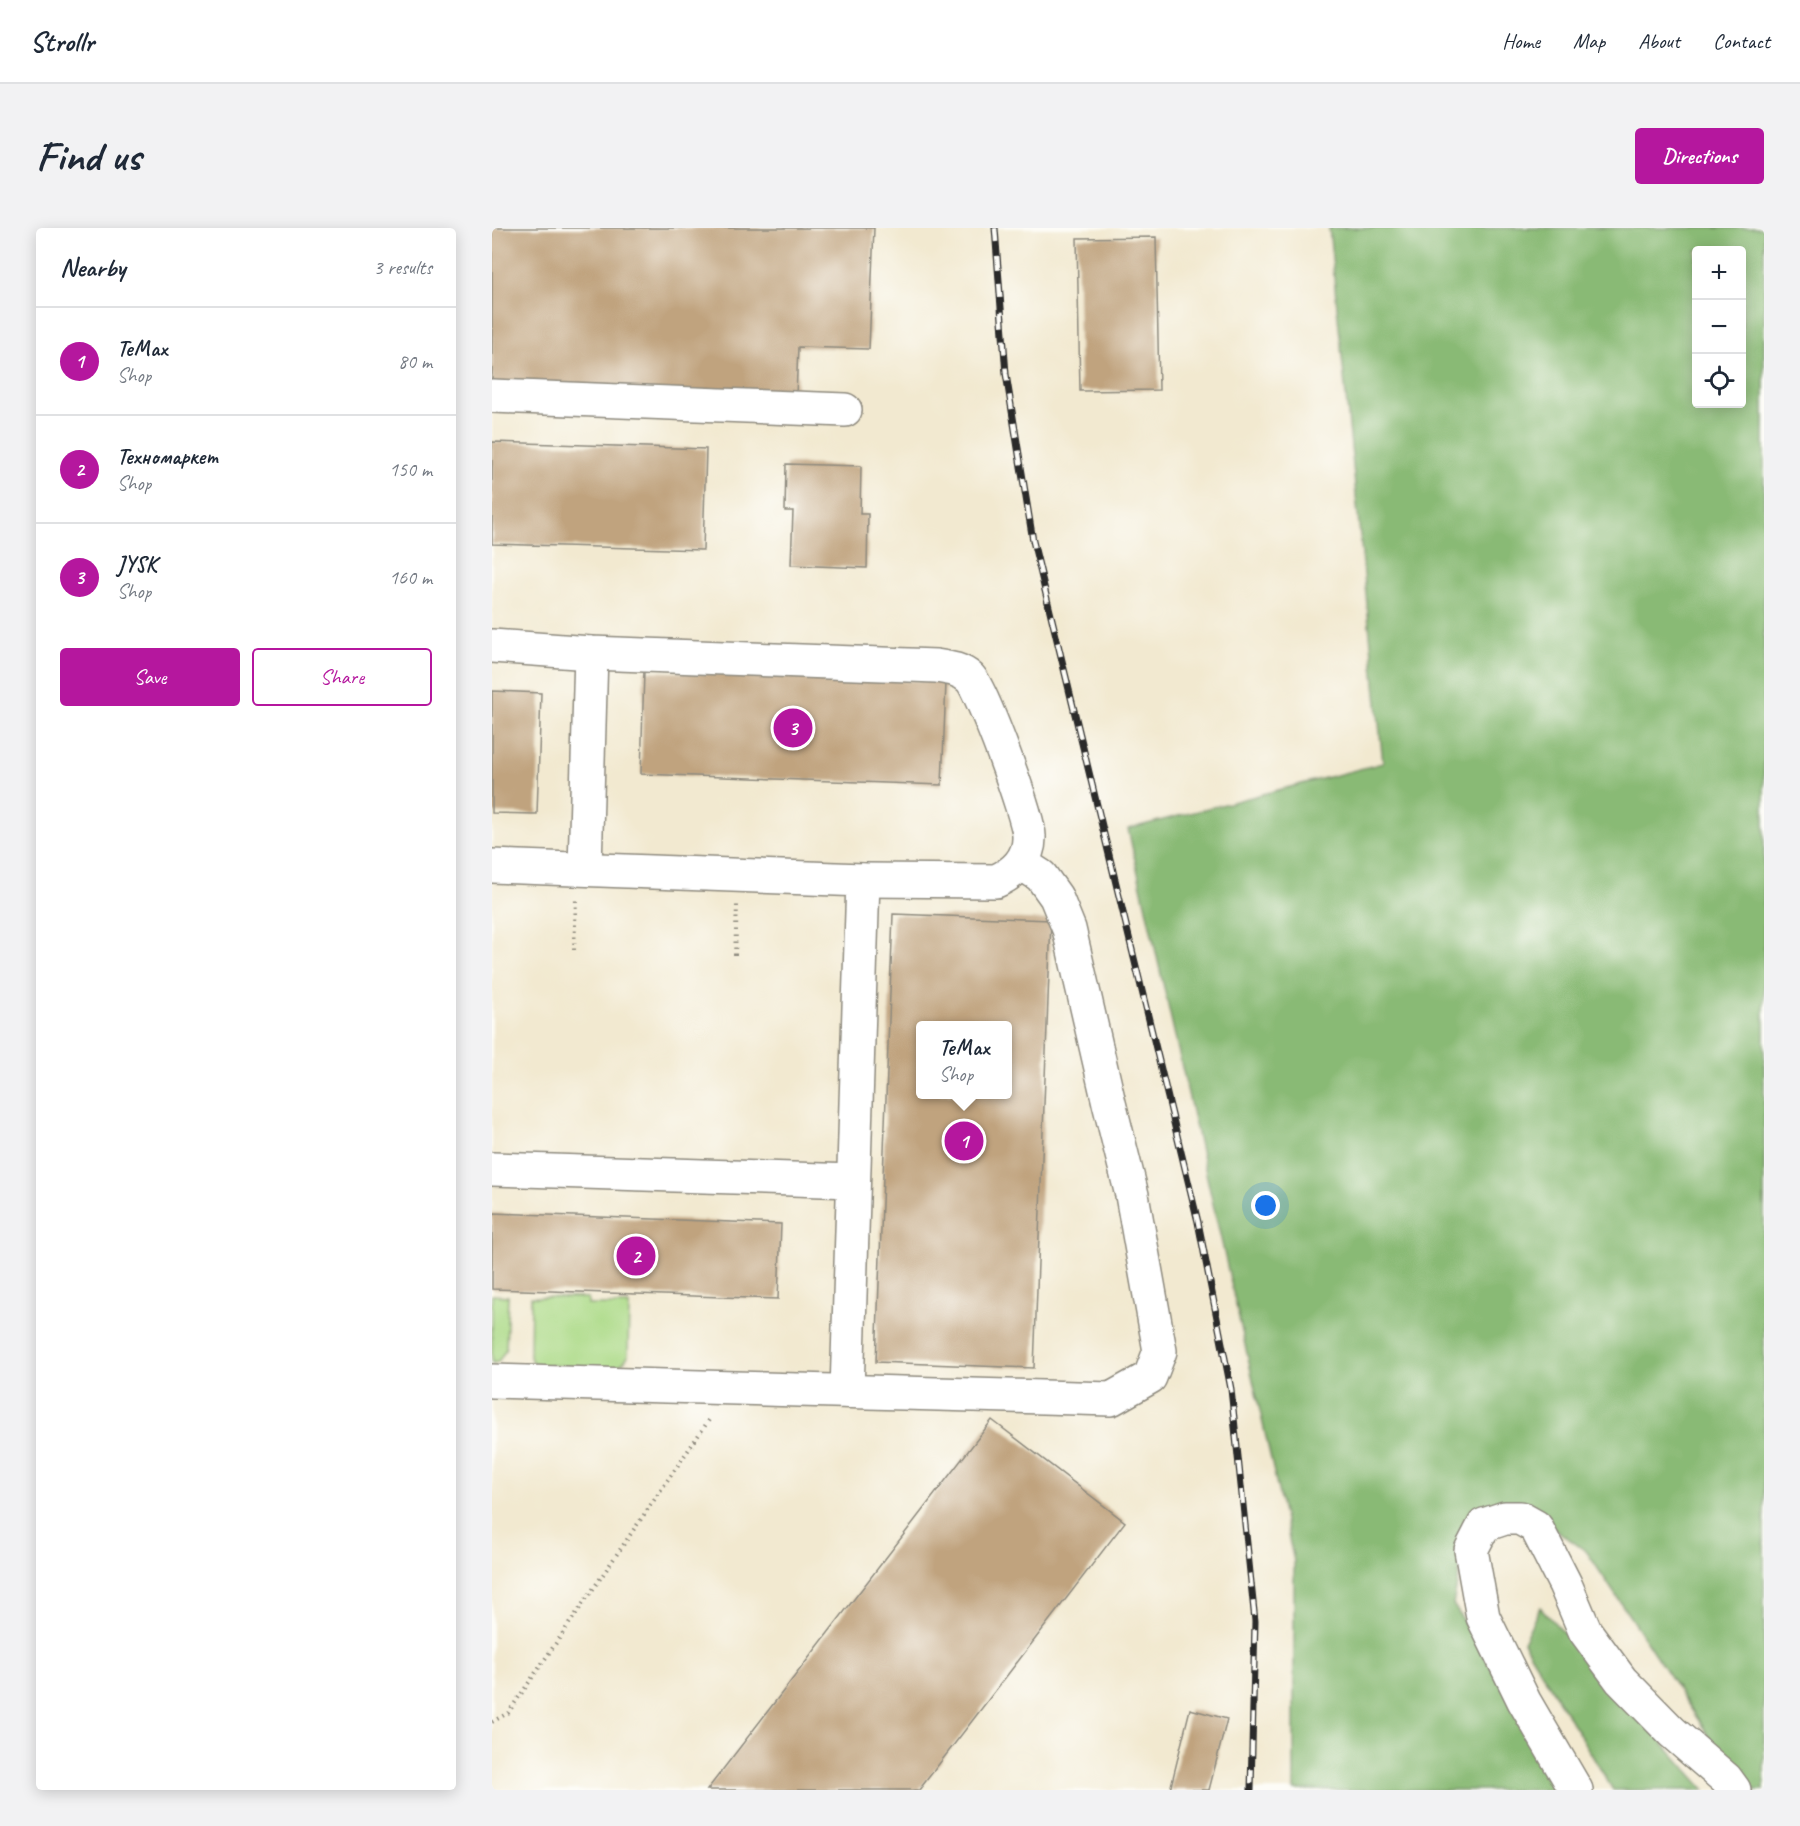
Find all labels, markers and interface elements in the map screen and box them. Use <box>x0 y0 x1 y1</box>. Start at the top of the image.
text: Strollr <box>30 24 94 59</box>
text: Home <box>1502 28 1540 54</box>
text: Map <box>1573 28 1605 54</box>
text: About <box>1638 28 1680 54</box>
text: Contact <box>1713 28 1770 54</box>
button: Directions <box>1635 128 1764 184</box>
text: Find us <box>36 130 141 183</box>
map controls <box>1692 246 1746 408</box>
button: + <box>1692 246 1746 300</box>
text: Nearby <box>60 251 125 284</box>
text: 3 results <box>373 255 432 280</box>
button: − <box>1692 300 1746 354</box>
text: ТеМах <box>117 335 167 363</box>
text: 1 <box>75 349 84 374</box>
text: 80 m <box>398 349 432 374</box>
button: locate <box>1692 354 1746 408</box>
text: Shop <box>117 363 151 388</box>
text: Техномаркет <box>117 443 218 471</box>
text: 2 <box>75 457 84 482</box>
text: 150 m <box>389 457 432 482</box>
text: Shop <box>117 471 151 496</box>
text: JYSK <box>117 551 157 579</box>
text: 3 <box>75 565 84 590</box>
text: 160 m <box>389 565 432 590</box>
text: Shop <box>117 579 151 604</box>
button: Save <box>60 648 240 706</box>
button: Share <box>252 648 432 706</box>
pin: 3 <box>774 706 812 750</box>
popup <box>916 1021 1012 1099</box>
text: ТеМах <box>939 1034 989 1062</box>
text: Shop <box>939 1062 973 1087</box>
pin: 1 <box>944 1118 984 1164</box>
your location <box>1251 1191 1280 1220</box>
pin: 2 <box>616 1234 656 1278</box>

